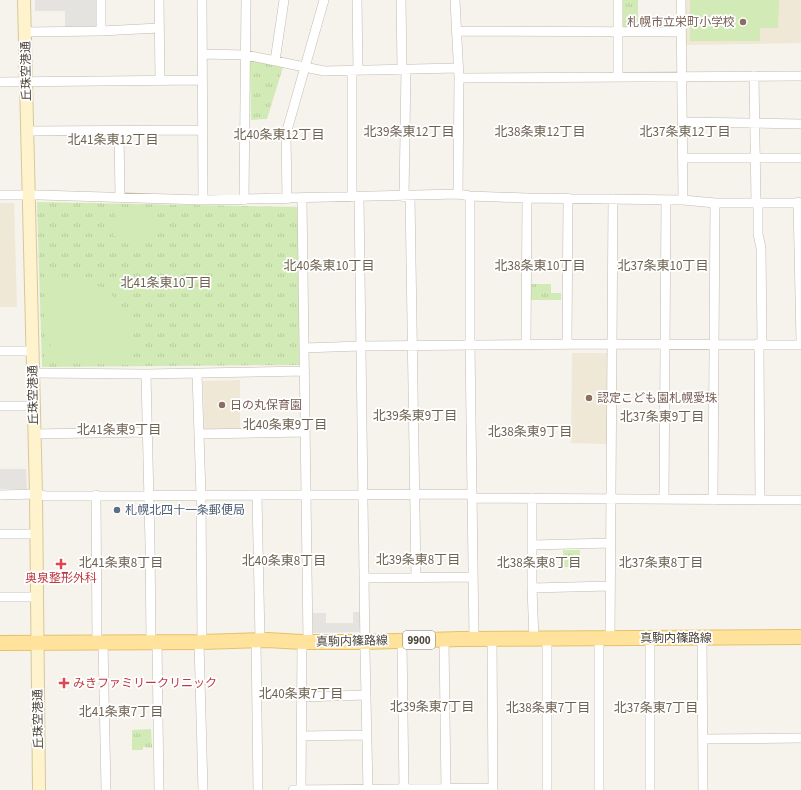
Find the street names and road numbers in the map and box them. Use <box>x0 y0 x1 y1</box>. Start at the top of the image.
street label: 丘珠空港通 <box>17 41 36 101</box>
street label: 丘珠空港通 <box>24 365 43 425</box>
street label: 真駒内篠路線 <box>640 630 712 647</box>
road number: 9900 <box>403 631 435 649</box>
street label: 真駒内篠路線 <box>316 632 388 651</box>
street label: 丘珠空港通 <box>29 689 48 749</box>

